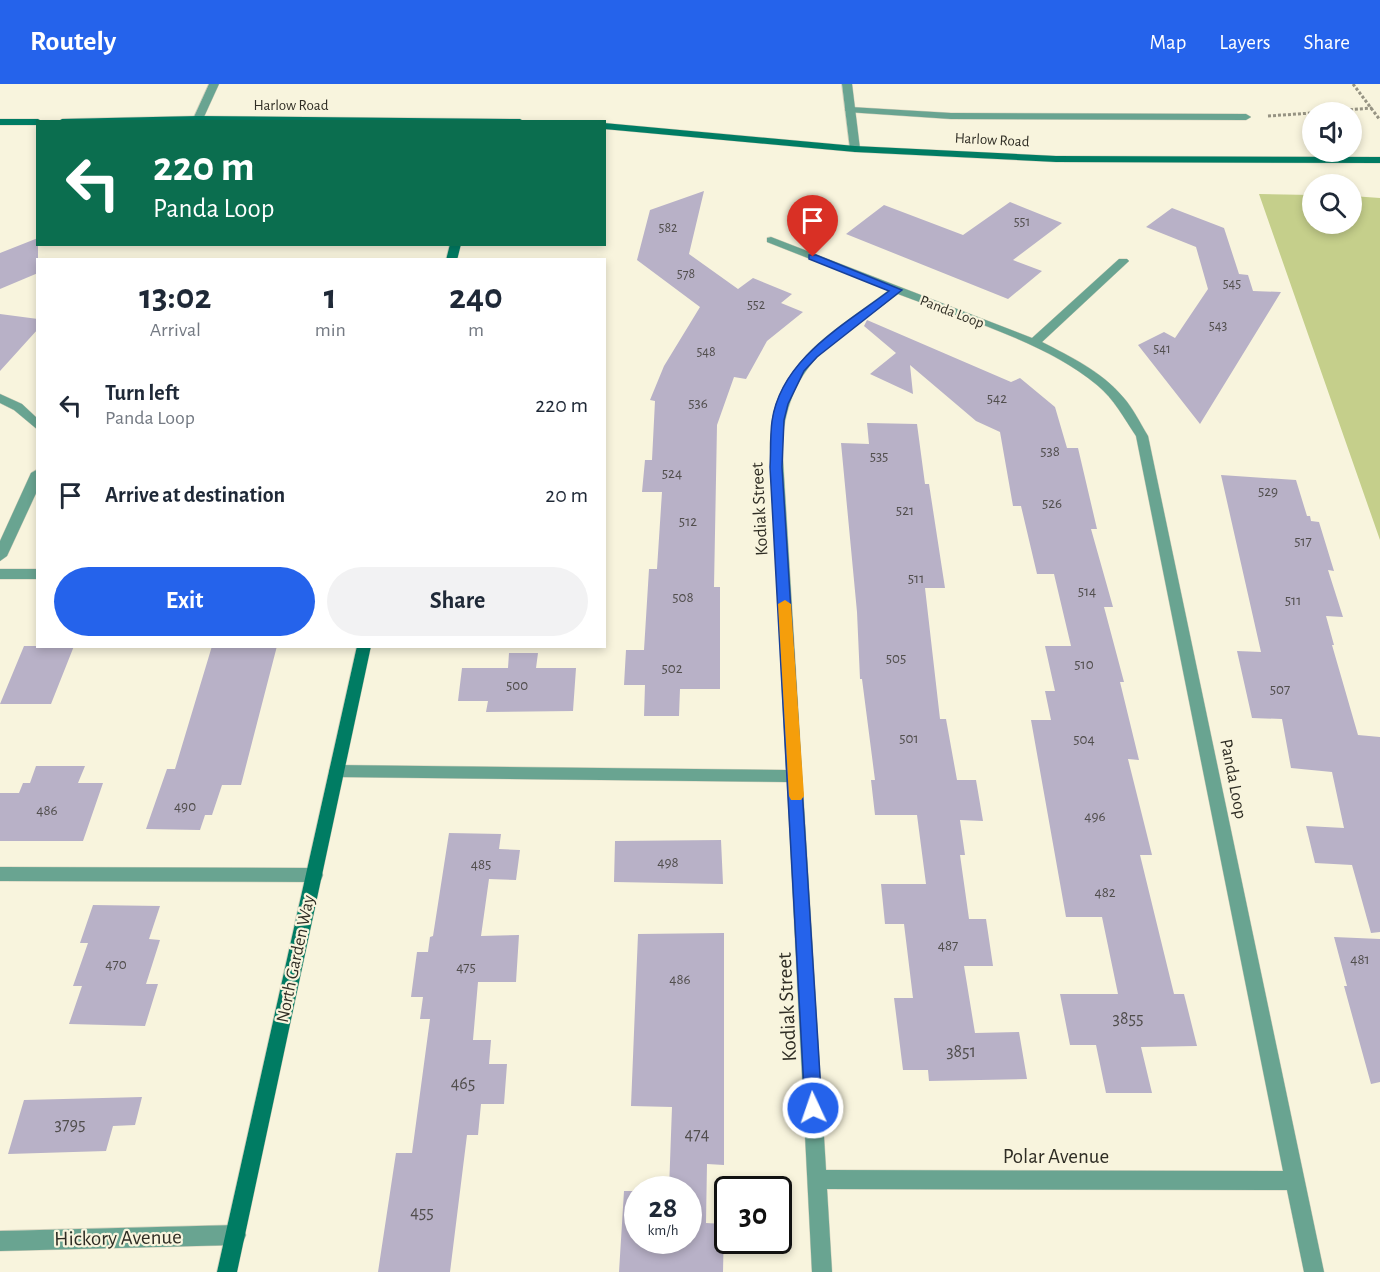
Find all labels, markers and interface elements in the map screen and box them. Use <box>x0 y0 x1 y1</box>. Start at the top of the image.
text: Routely <box>30 28 116 56</box>
text: Map <box>1150 32 1186 53</box>
text: Layers <box>1219 32 1270 53</box>
text: Share <box>1303 32 1350 53</box>
street label: Harlow Road <box>254 98 329 113</box>
map controls <box>1302 102 1362 234</box>
button: sound <box>1302 102 1362 162</box>
street label: Harlow Road <box>954 131 1030 149</box>
icon: left <box>54 144 132 222</box>
text: 220 m <box>153 146 255 188</box>
button: search <box>1302 174 1362 234</box>
text: Panda Loop <box>153 195 275 222</box>
pin <box>787 195 838 257</box>
icon: arrive <box>796 204 829 237</box>
house number: 551 <box>1014 215 1030 229</box>
house number: 582 <box>659 221 677 235</box>
house number: 578 <box>677 267 695 281</box>
house number: 545 <box>1223 277 1241 291</box>
text: 13:02 <box>139 279 212 315</box>
text: 1 <box>324 279 337 315</box>
text: 240 <box>449 279 503 315</box>
street label: Panda Loop <box>918 293 986 331</box>
house number: 552 <box>747 298 765 312</box>
house number: 543 <box>1209 319 1227 333</box>
text: Arrival <box>150 320 201 340</box>
text: min <box>315 320 346 340</box>
text: m <box>468 320 484 340</box>
house number: 541 <box>1153 342 1171 356</box>
house number: 548 <box>696 345 716 359</box>
text: Turn left <box>105 382 179 404</box>
icon: left <box>54 389 87 422</box>
house number: 542 <box>987 391 1007 406</box>
text: 220 m <box>535 394 588 416</box>
house number: 536 <box>688 396 708 411</box>
text: Panda Loop <box>105 408 195 428</box>
house number: 538 <box>1040 444 1060 459</box>
house number: 535 <box>870 449 888 464</box>
street label: Kodiak Street <box>749 461 771 556</box>
house number: 524 <box>662 466 682 481</box>
icon: arrive <box>54 479 87 512</box>
text: Arrive at destination <box>105 484 285 506</box>
text: 20 m <box>545 484 588 506</box>
house number: 529 <box>1258 484 1278 499</box>
house number: 526 <box>1042 496 1062 511</box>
house number: 521 <box>896 503 914 518</box>
house number: 512 <box>679 514 697 529</box>
house number: 517 <box>1294 534 1312 549</box>
button: Exit <box>54 567 315 636</box>
button: Share <box>327 567 588 636</box>
house number: 511 <box>908 571 924 586</box>
house number: 514 <box>1078 584 1096 599</box>
house number: 508 <box>672 590 694 605</box>
house number: 511 <box>1285 593 1301 608</box>
house number: 505 <box>886 651 906 666</box>
house number: 510 <box>1074 657 1094 672</box>
house number: 502 <box>661 661 683 676</box>
house number: 500 <box>506 678 528 693</box>
house number: 507 <box>1270 682 1290 697</box>
house number: 501 <box>899 731 919 746</box>
house number: 504 <box>1073 732 1095 747</box>
street label: Panda Loop <box>1216 738 1250 820</box>
house number: 490 <box>174 799 196 814</box>
house number: 486 <box>36 803 58 818</box>
house number: 496 <box>1084 809 1106 824</box>
house number: 498 <box>657 855 679 870</box>
house number: 485 <box>471 857 491 872</box>
house number: 482 <box>1094 885 1116 900</box>
street label: North Garden Way <box>274 893 318 1024</box>
house number: 487 <box>938 938 958 953</box>
street label: Kodiak Street <box>774 951 800 1062</box>
house number: 481 <box>1350 952 1370 967</box>
house number: 470 <box>105 957 127 972</box>
house number: 475 <box>456 960 476 975</box>
house number: 486 <box>669 972 691 987</box>
house number: 3855 <box>1113 1010 1144 1028</box>
house number: 3851 <box>946 1043 976 1061</box>
house number: 465 <box>451 1075 475 1093</box>
position arrow <box>781 1076 845 1140</box>
house number: 3795 <box>55 1116 85 1134</box>
house number: 474 <box>685 1126 710 1144</box>
street label: Polar Avenue <box>1003 1146 1109 1167</box>
speed limit sign: 30 <box>714 1176 792 1254</box>
text: 28 <box>649 1193 677 1223</box>
house number: 455 <box>410 1204 434 1222</box>
text: km/h <box>648 1223 678 1238</box>
street label: Hickory Avenue <box>54 1226 182 1250</box>

